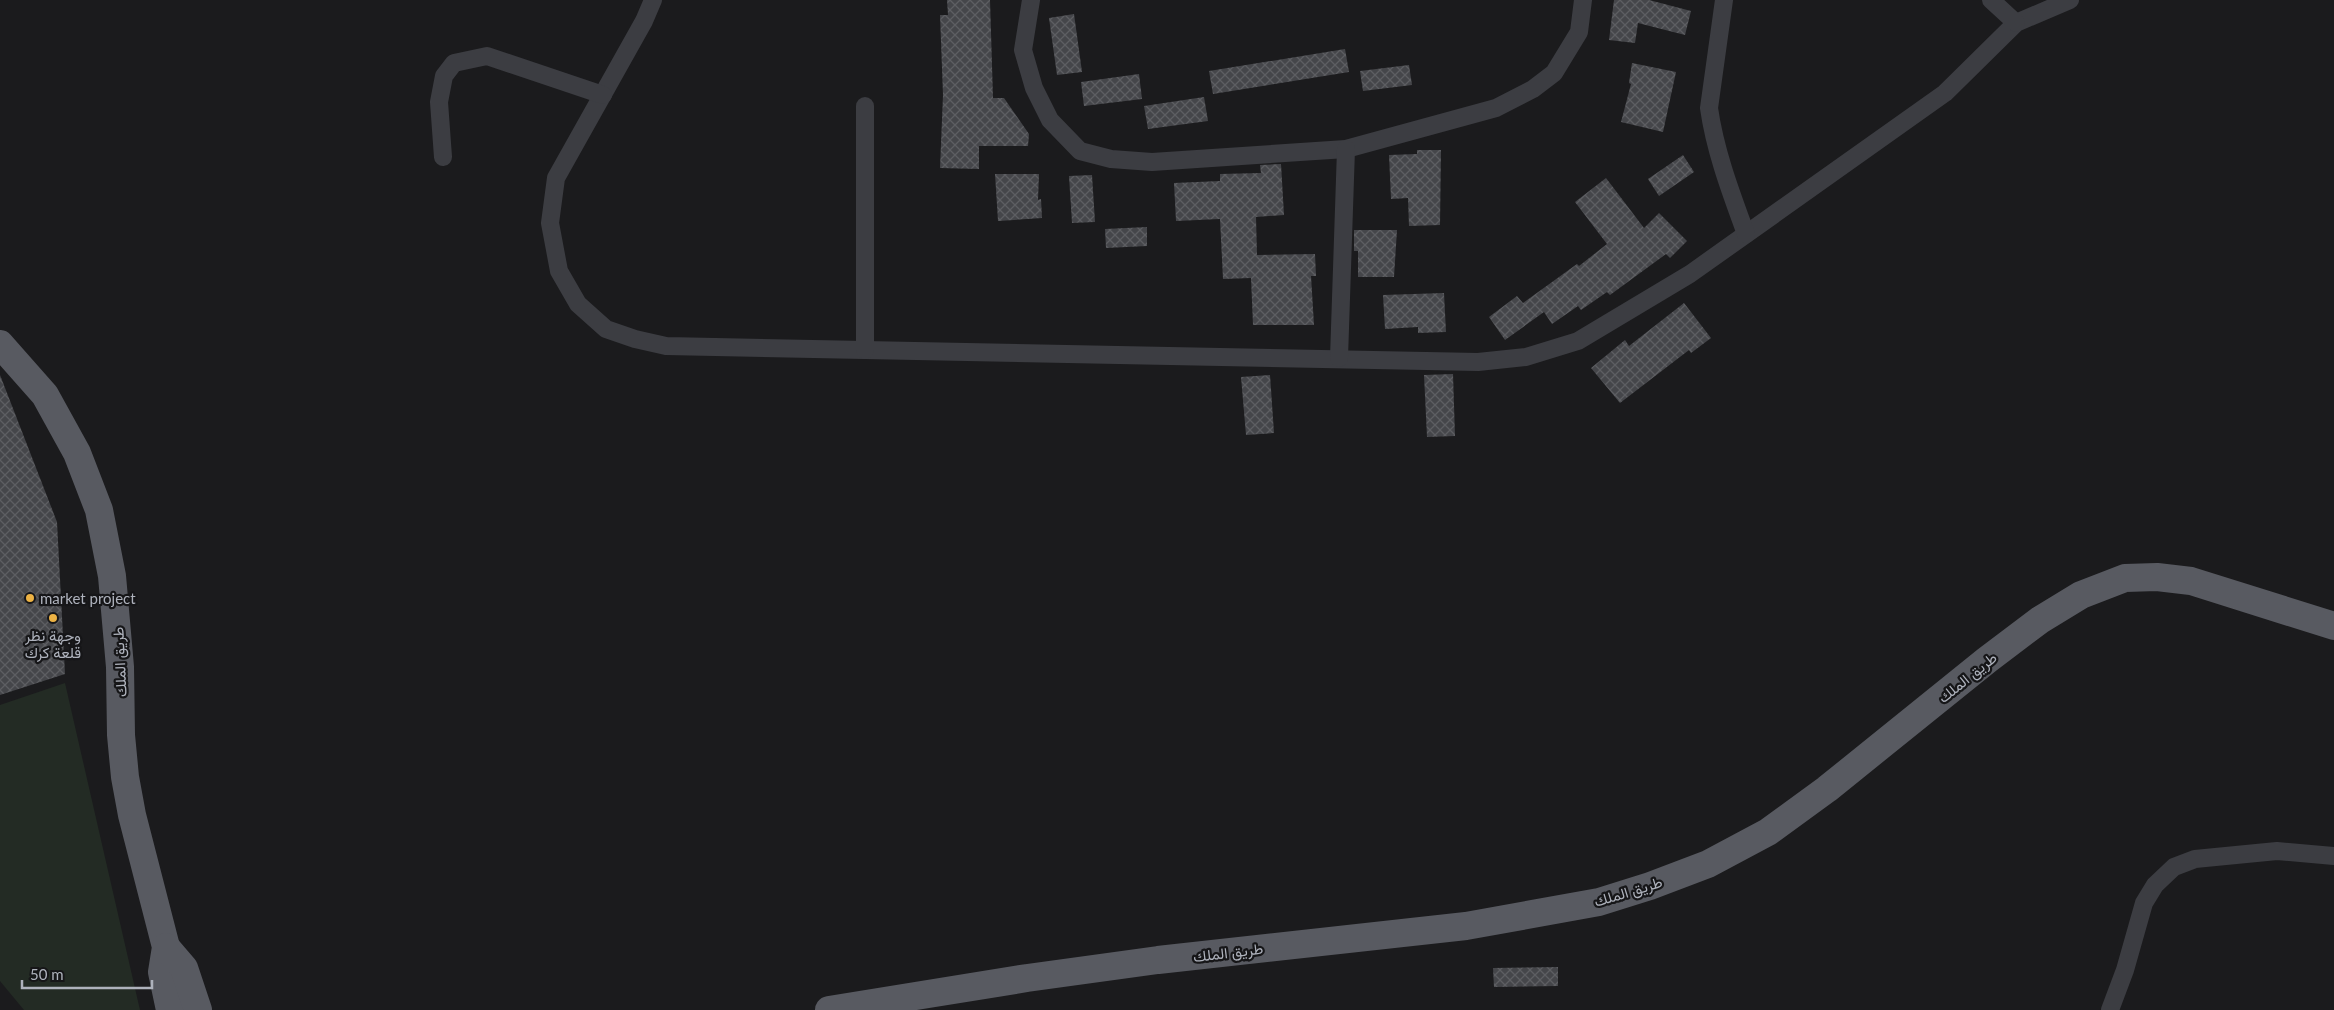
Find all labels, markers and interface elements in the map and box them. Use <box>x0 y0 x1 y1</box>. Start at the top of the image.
place label: market project <box>40 589 136 607</box>
marker: market project <box>24 592 36 604</box>
marker: وجهة نظر قلعة كرك <box>47 612 59 624</box>
place label: وجهة نظر قلعة كرك <box>24 626 81 662</box>
street label: طريق الملك <box>108 626 132 698</box>
street label: طريق الملك <box>1934 648 2001 708</box>
street label: طريق الملك <box>1592 872 1665 912</box>
street label: طريق الملك <box>1192 939 1265 967</box>
scale bar <box>22 958 152 990</box>
text: 50 m <box>30 965 64 983</box>

